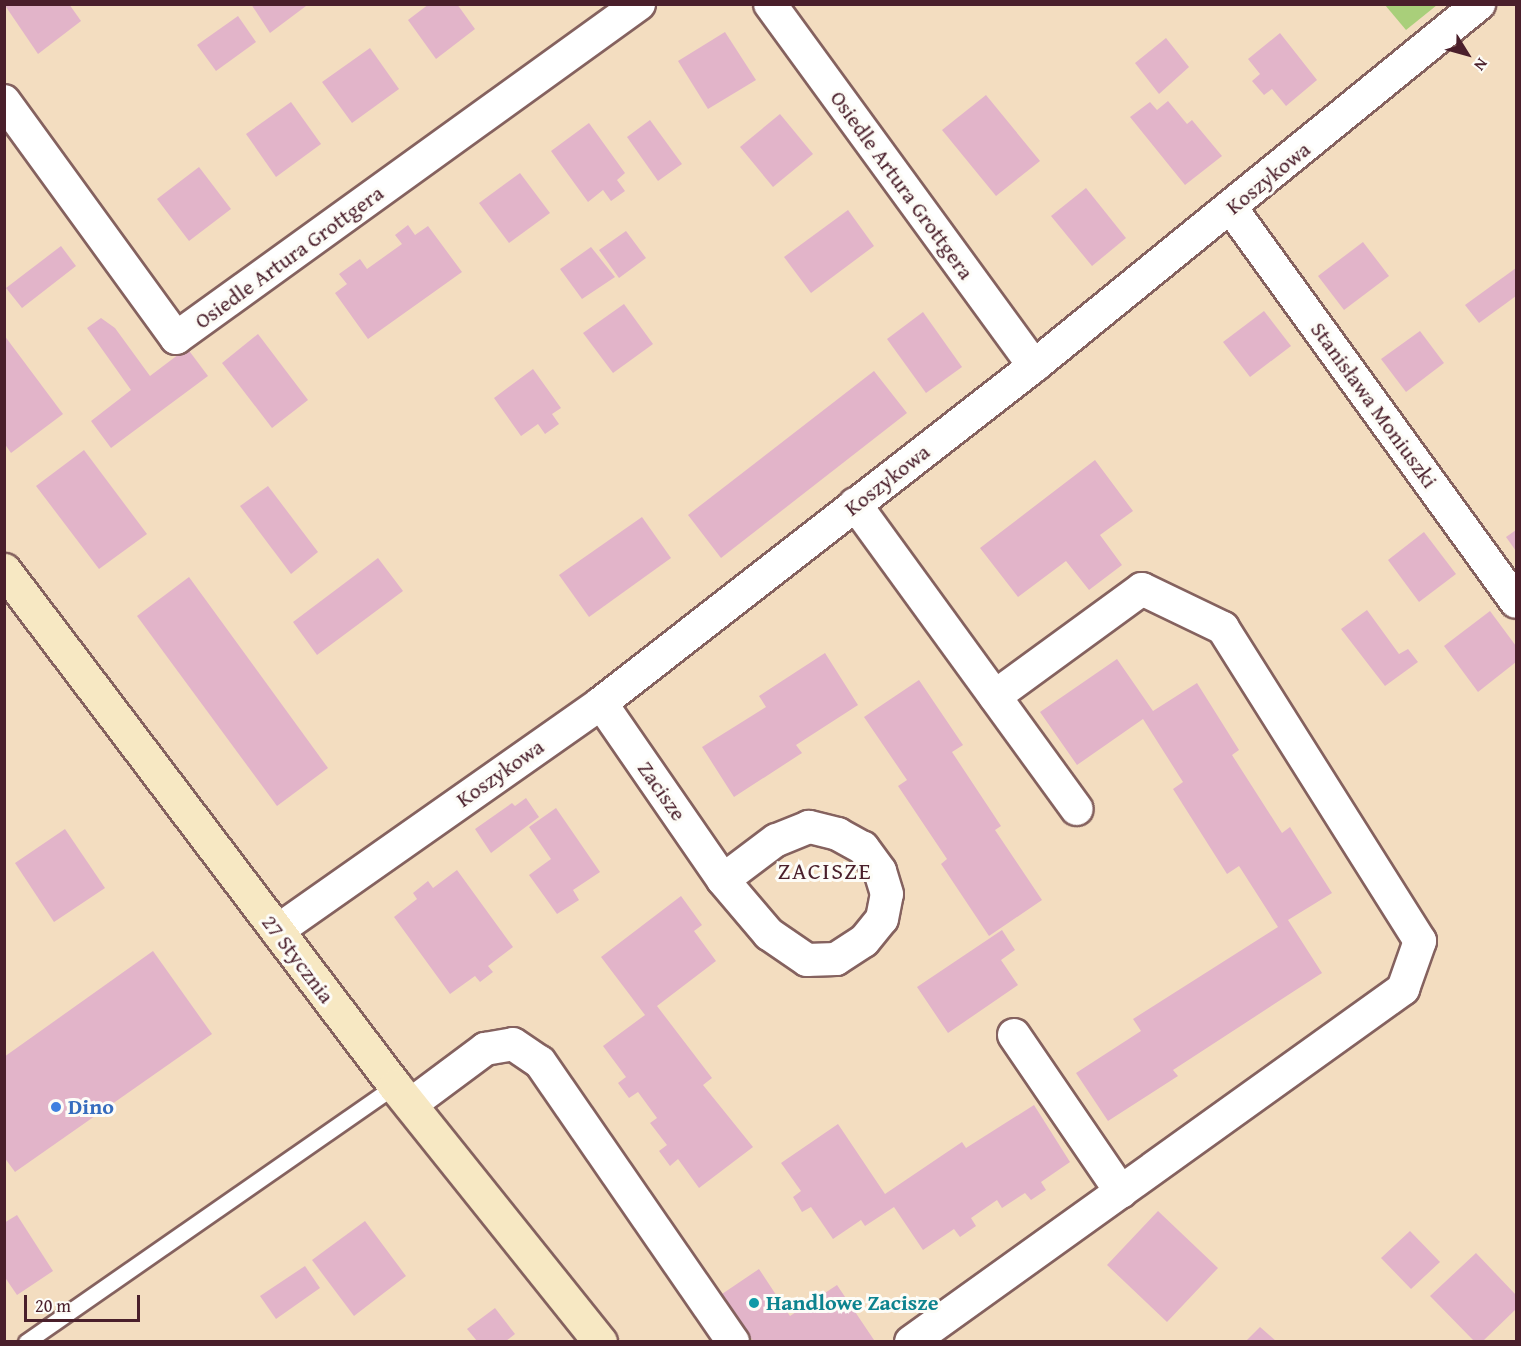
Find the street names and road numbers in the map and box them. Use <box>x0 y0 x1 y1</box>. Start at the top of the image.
street label: Osiedle Artura Grottgera <box>825 85 979 285</box>
street label: Koszykowa <box>1220 136 1316 220</box>
street label: Osiedle Artura Grottgera <box>189 180 389 334</box>
street label: Stanisława Moniuszki <box>1305 317 1443 493</box>
street label: Koszykowa <box>839 439 935 521</box>
street label: Koszykowa <box>451 733 549 813</box>
street label: Zacisze <box>632 756 692 826</box>
street label: 27 Stycznia <box>256 910 340 1008</box>

